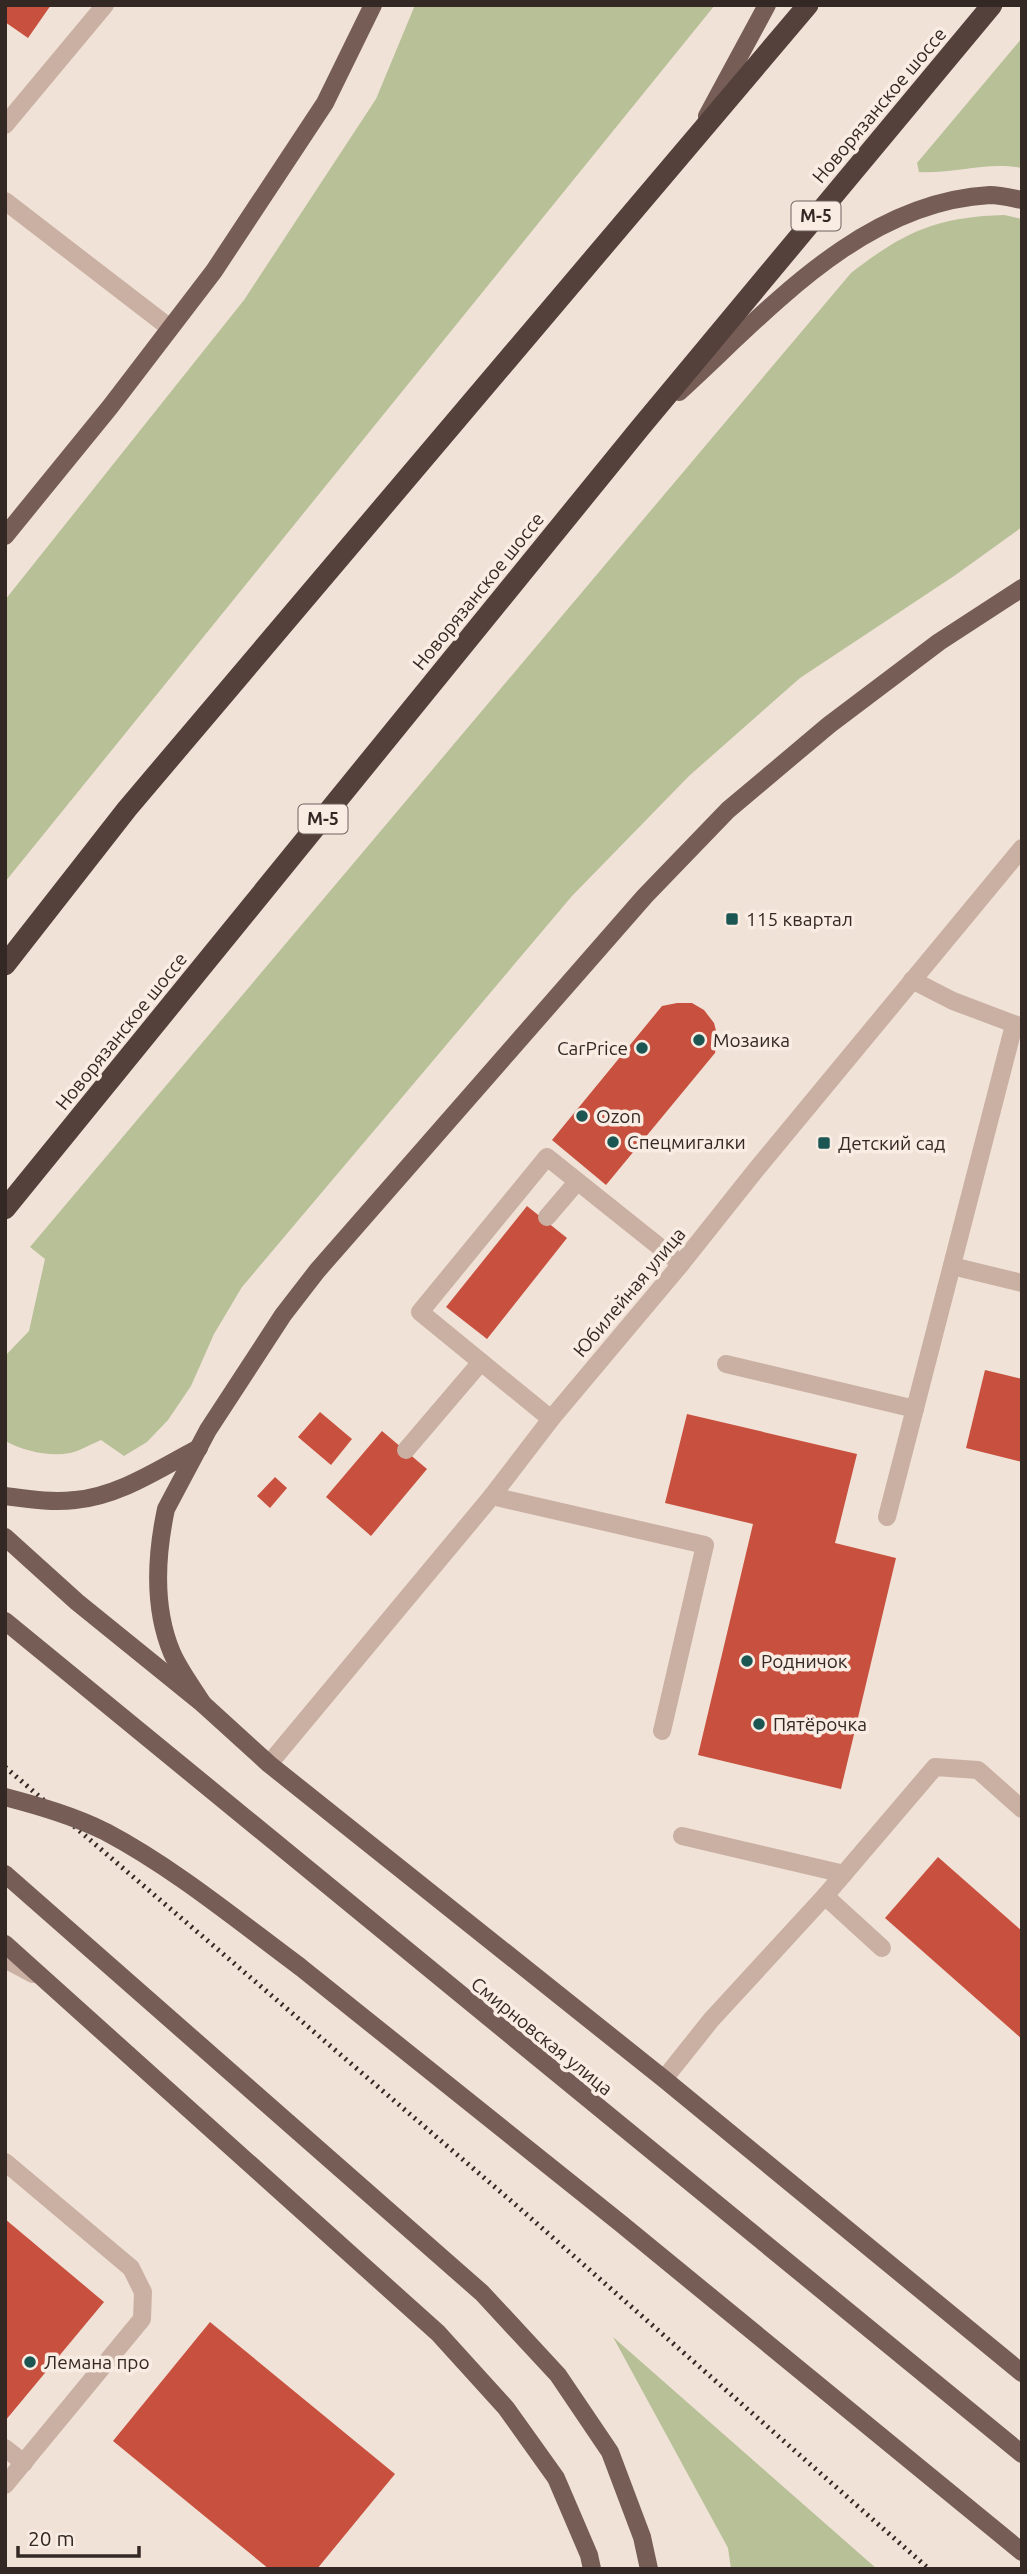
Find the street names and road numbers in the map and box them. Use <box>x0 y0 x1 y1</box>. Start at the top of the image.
street label: Новорязанское шоссе <box>808 23 950 187</box>
road number: М-5 <box>792 202 840 230</box>
street label: Новорязанское шоссе <box>408 508 548 674</box>
road number: М-5 <box>298 804 348 834</box>
street label: Новорязанское шоссе <box>51 948 191 1114</box>
street label: Юбилейная улица <box>568 1223 690 1361</box>
street label: Смирновская улица <box>467 1972 617 2100</box>

